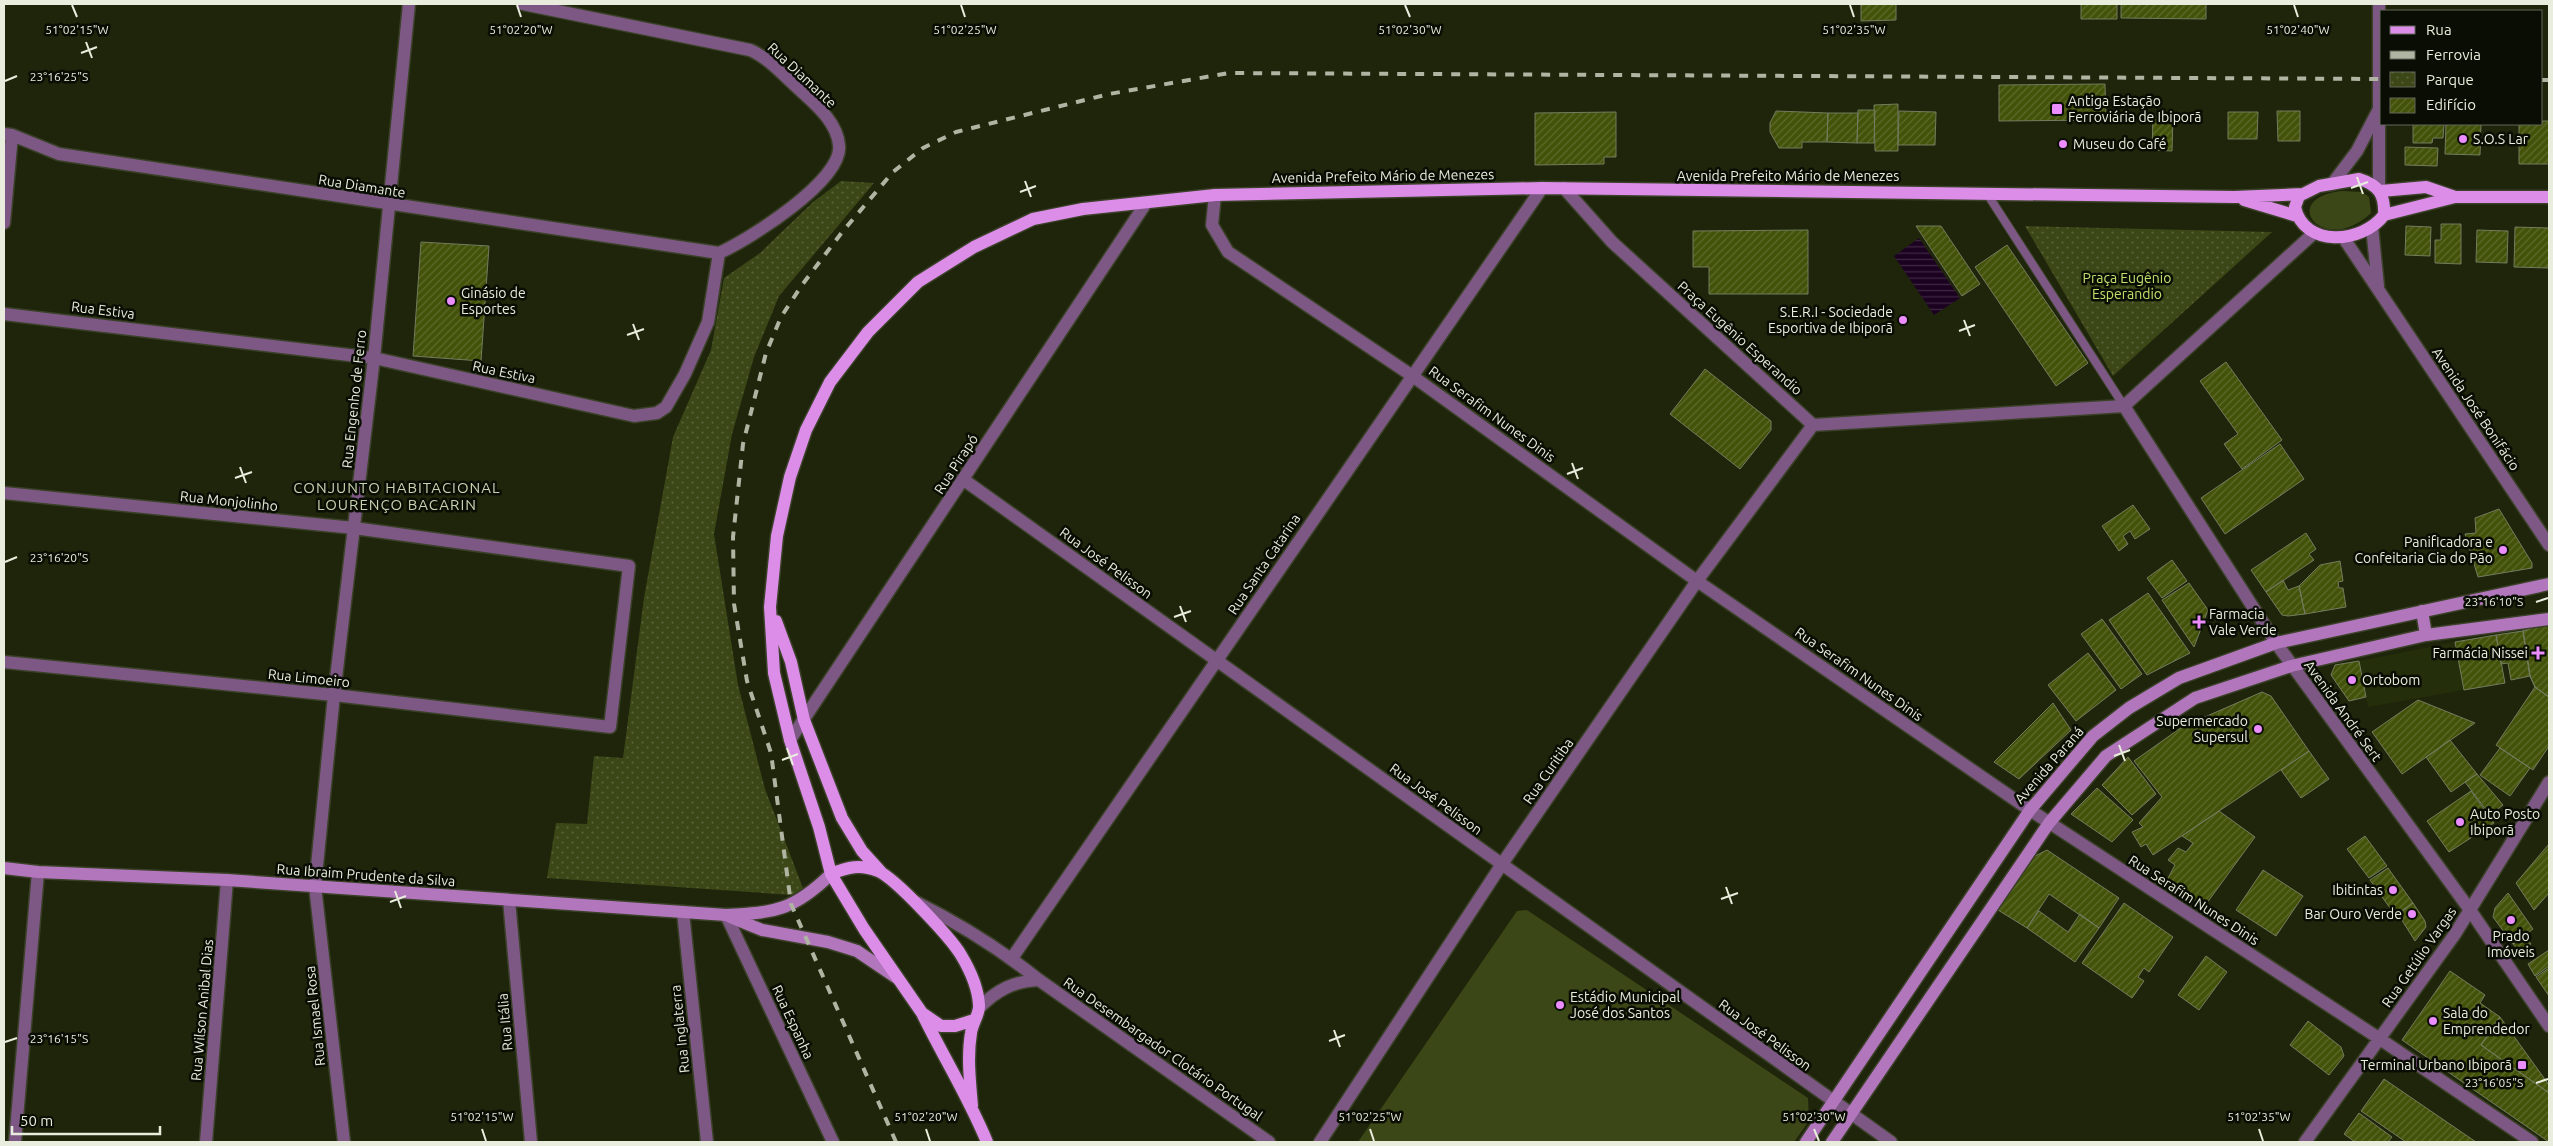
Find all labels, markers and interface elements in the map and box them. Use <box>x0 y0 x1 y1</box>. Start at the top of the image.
legend <box>2380 10 2543 125</box>
text: Rua <box>2426 21 2452 38</box>
text: 51°02'15"W <box>45 23 109 36</box>
text: 51°02'20"W <box>489 23 553 36</box>
text: 51°02'25"W <box>933 23 997 36</box>
text: 51°02'30"W <box>1378 23 1442 36</box>
text: 51°02'35"W <box>1822 23 1886 36</box>
text: 51°02'40"W <box>2266 23 2330 36</box>
street label: Rua Diamante <box>764 39 840 111</box>
text: Ferrovia <box>2426 46 2481 63</box>
text: 23°16'25"S <box>30 70 88 83</box>
text: Parque <box>2426 71 2474 88</box>
place label: Antiga Estação Ferroviária de Ibiporã <box>2068 93 2202 125</box>
text: Edifício <box>2426 96 2476 113</box>
marker: Antiga Estação Ferroviária de Ibiporã <box>2050 102 2064 116</box>
place label: S.O.S Lar <box>2473 131 2529 147</box>
marker: S.O.S Lar <box>2457 133 2469 145</box>
place label: Museu do Café <box>2073 136 2167 152</box>
marker: Museu do Café <box>2057 138 2069 150</box>
street label: Avenida Prefeito Mário de Menezes <box>1272 166 1494 186</box>
street label: Avenida Prefeito Mário de Menezes <box>1677 168 1899 184</box>
street label: Rua Diamante <box>317 171 407 201</box>
park label: Praça Eugênio Esperandio <box>2083 270 2171 302</box>
street label: Praça Eugênio Esperandio <box>1674 278 1806 398</box>
place label: Ginásio de Esportes <box>461 285 526 317</box>
marker: Ginásio de Esportes <box>445 295 457 307</box>
street label: Rua Estiva <box>70 298 136 322</box>
place label: S.E.R.I - Sociedade Esportiva de Ibiporã <box>1768 304 1893 336</box>
marker: S.E.R.I - Sociedade Esportiva de Ibiporã <box>1897 314 1909 326</box>
street label: Rua Engenho de Ferro <box>339 329 369 469</box>
street label: Avenida José Bonifácio <box>2429 345 2523 473</box>
street label: Rua Estiva <box>471 358 537 386</box>
street label: Rua Serafim Nunes Dinis <box>1426 363 1558 465</box>
street label: Rua Pirapó <box>931 431 981 497</box>
district label: CONJUNTO HABITACIONAL LOURENÇO BACARIN <box>293 479 501 513</box>
street label: Rua Monjolinho <box>179 488 279 514</box>
street label: Rua Santa Catarina <box>1224 511 1304 617</box>
street label: Rua José Pelisson <box>1057 524 1155 602</box>
place label: Panificadora e Confeitaria Cia do Pão <box>2354 534 2493 566</box>
marker: Panificadora e Confeitaria Cia do Pão <box>2497 544 2509 556</box>
text: 23°16'20"S <box>30 551 88 564</box>
text: 23°16'10"S <box>2465 595 2523 608</box>
place label: Farmacia Vale Verde <box>2209 606 2277 638</box>
marker: Farmacia Vale Verde <box>2193 616 2205 628</box>
street label: Rua Serafim Nunes Dinis <box>1792 624 1926 724</box>
place label: Farmácia Nissei <box>2432 645 2528 661</box>
marker: Farmácia Nissei <box>2532 647 2544 659</box>
street label: Avenida André Sert <box>2301 657 2385 765</box>
street label: Rua Limoeiro <box>267 666 351 690</box>
place label: Ortobom <box>2362 672 2420 688</box>
marker: Ortobom <box>2346 674 2358 686</box>
place label: Supermercado Supersul <box>2156 713 2248 745</box>
street label: Avenida Paraná <box>2011 723 2087 807</box>
marker: Supermercado Supersul <box>2252 723 2264 735</box>
street label: Rua Curitiba <box>1519 735 1577 807</box>
street label: Rua José Pelisson <box>1387 760 1485 838</box>
place label: Auto Posto Ibiporã <box>2470 806 2540 838</box>
marker: Auto Posto Ibiporã <box>2454 816 2466 828</box>
street label: Rua Serafim Nunes Dinis <box>2126 852 2262 948</box>
street label: Rua Ibraim Prudente da Silva <box>276 861 456 889</box>
place label: Ibitintas <box>2332 882 2383 898</box>
marker: Ibitintas <box>2387 884 2399 896</box>
street label: Rua Getúlio Vargas <box>2378 904 2460 1010</box>
place label: Bar Ouro Verde <box>2305 906 2402 922</box>
marker: Bar Ouro Verde <box>2406 908 2418 920</box>
marker: Prado Imóveis <box>2505 914 2517 926</box>
place label: Prado Imóveis <box>2487 928 2535 960</box>
street label: Rua Wilson Anibal Dias <box>188 938 216 1082</box>
street label: Rua Ismael Rosa <box>302 965 328 1067</box>
street label: Rua Desembargador Clotário Portugal <box>1061 974 1266 1124</box>
street label: Rua Espanha <box>769 983 817 1061</box>
street label: Rua Inglaterra <box>667 984 693 1074</box>
place label: Estádio Municipal José dos Santos <box>1570 989 1680 1021</box>
street label: Rua Itália <box>495 993 515 1051</box>
street label: Rua José Pelisson <box>1716 996 1814 1074</box>
marker: Estádio Municipal José dos Santos <box>1554 999 1566 1011</box>
place label: Sala do Emprendedor <box>2443 1005 2530 1037</box>
marker: Sala do Emprendedor <box>2427 1015 2439 1027</box>
text: 23°16'15"S <box>30 1032 88 1045</box>
place label: Terminal Urbano Ibiporã <box>2361 1057 2512 1073</box>
marker: Terminal Urbano Ibiporã <box>2516 1059 2528 1071</box>
text: 23°16'05"S <box>2465 1076 2523 1089</box>
scale bar <box>12 1104 160 1136</box>
text: 51°02'15"W <box>450 1110 514 1123</box>
text: 51°02'20"W <box>894 1110 958 1123</box>
text: 51°02'25"W <box>1338 1110 1402 1123</box>
text: 51°02'30"W <box>1782 1110 1846 1123</box>
text: 51°02'35"W <box>2227 1110 2291 1123</box>
text: 50 m <box>20 1112 53 1129</box>

